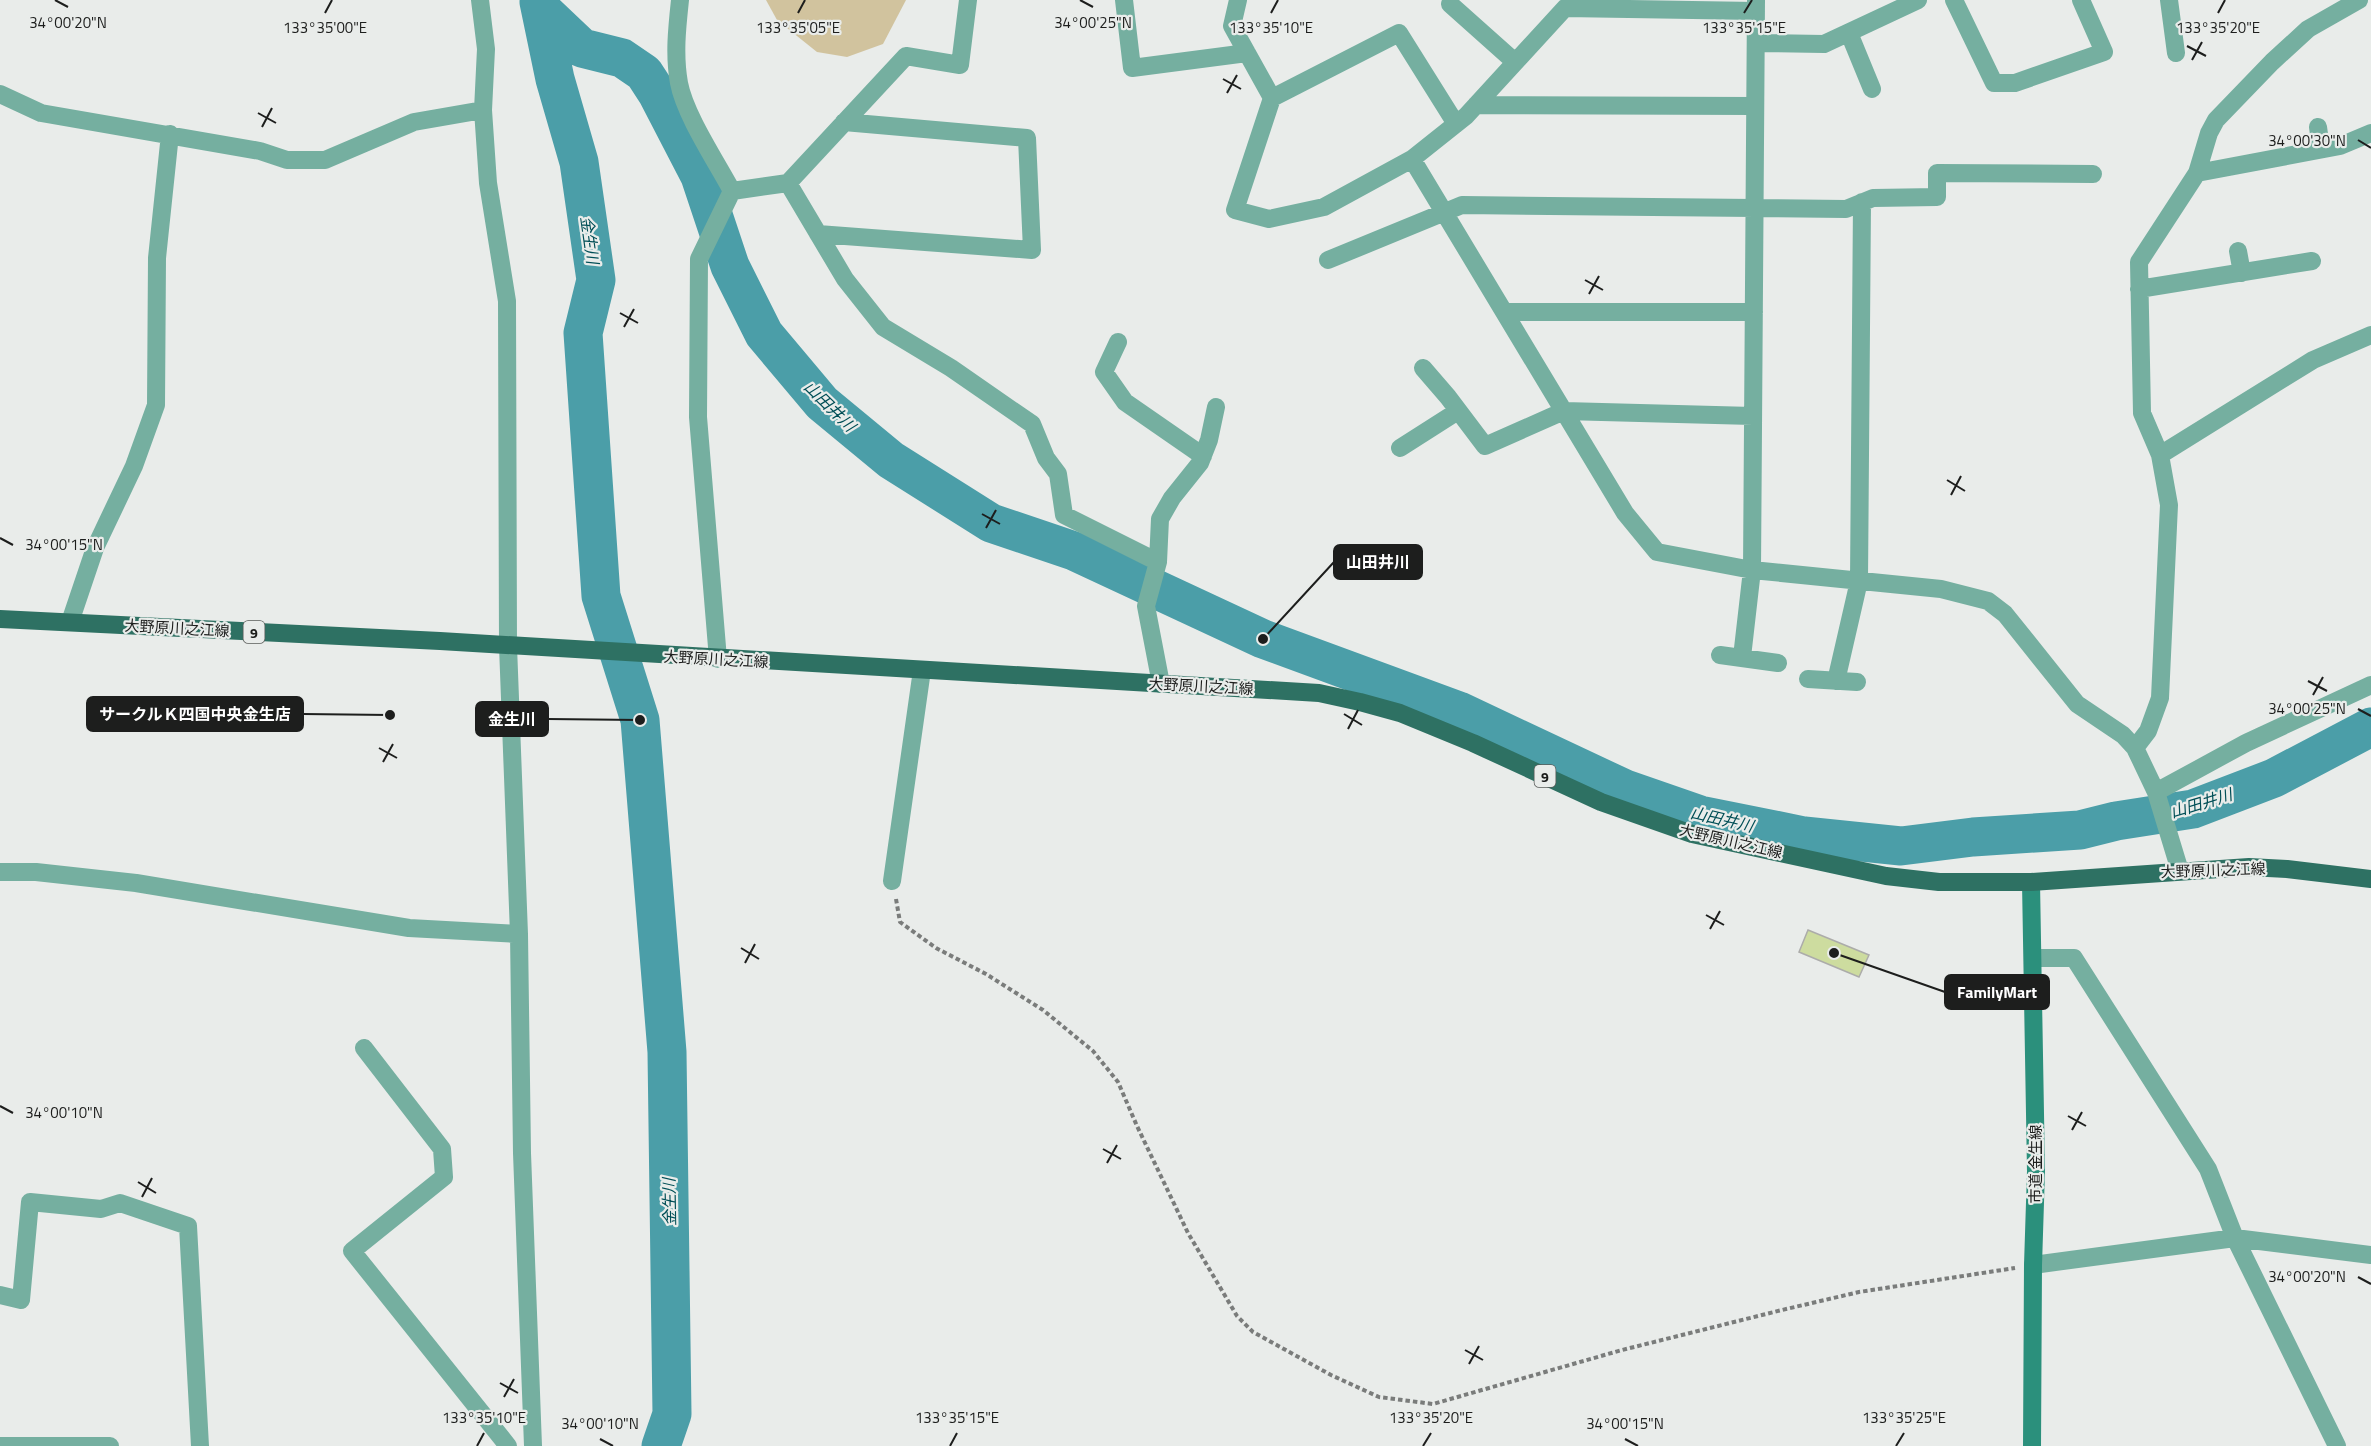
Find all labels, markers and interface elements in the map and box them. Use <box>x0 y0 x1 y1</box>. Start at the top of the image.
text: 34°00'20"N <box>29 11 107 34</box>
text: 34°00'25"N <box>1054 11 1132 34</box>
text: 133°35'00"E <box>283 16 367 39</box>
text: 133°35'05"E <box>756 16 840 39</box>
text: 133°35'10"E <box>1229 16 1313 39</box>
text: 133°35'15"E <box>1702 16 1786 39</box>
text: 133°35'20"E <box>2176 16 2260 39</box>
text: 34°00'30"N <box>2268 129 2346 152</box>
water label: 金生川 <box>575 215 606 267</box>
water label: 山田井川 <box>799 375 863 438</box>
text: 34°00'15"N <box>25 533 103 556</box>
callout: 山田井川 <box>1334 545 1422 579</box>
text: 山田井川 <box>1346 550 1410 574</box>
street label: 大野原川之江線 <box>124 614 230 642</box>
road number: 9 <box>244 621 264 643</box>
street label: 大野原川之江線 <box>663 645 769 673</box>
street label: 大野原川之江線 <box>1148 672 1254 700</box>
callout: サークルＫ四国中央金生店 <box>87 697 303 731</box>
text: 34°00'25"N <box>2268 697 2346 720</box>
text: サークルＫ四国中央金生店 <box>99 702 291 726</box>
callout: 金生川 <box>476 702 548 736</box>
text: 金生川 <box>488 707 536 731</box>
road number: 9 <box>1534 765 1556 787</box>
water label: 山田井川 <box>2167 782 2237 824</box>
water label: 山田井川 <box>1688 800 1758 838</box>
street label: 大野原川之江線 <box>1677 818 1785 864</box>
street label: 大野原川之江線 <box>2160 857 2266 883</box>
callout: FamilyMart <box>1945 975 2049 1009</box>
text: FamilyMart <box>1957 980 2037 1004</box>
text: 34°00'10"N <box>25 1101 103 1124</box>
street label: 市道 金生線 <box>2024 1125 2047 1203</box>
water label: 金生川 <box>657 1176 681 1226</box>
text: 34°00'20"N <box>2268 1265 2346 1288</box>
text: 133°35'10"E <box>442 1406 526 1429</box>
text: 133°35'15"E <box>915 1406 999 1429</box>
text: 133°35'20"E <box>1389 1406 1473 1429</box>
text: 133°35'25"E <box>1862 1406 1946 1429</box>
text: 34°00'10"N <box>561 1412 639 1435</box>
text: 34°00'15"N <box>1586 1412 1664 1435</box>

